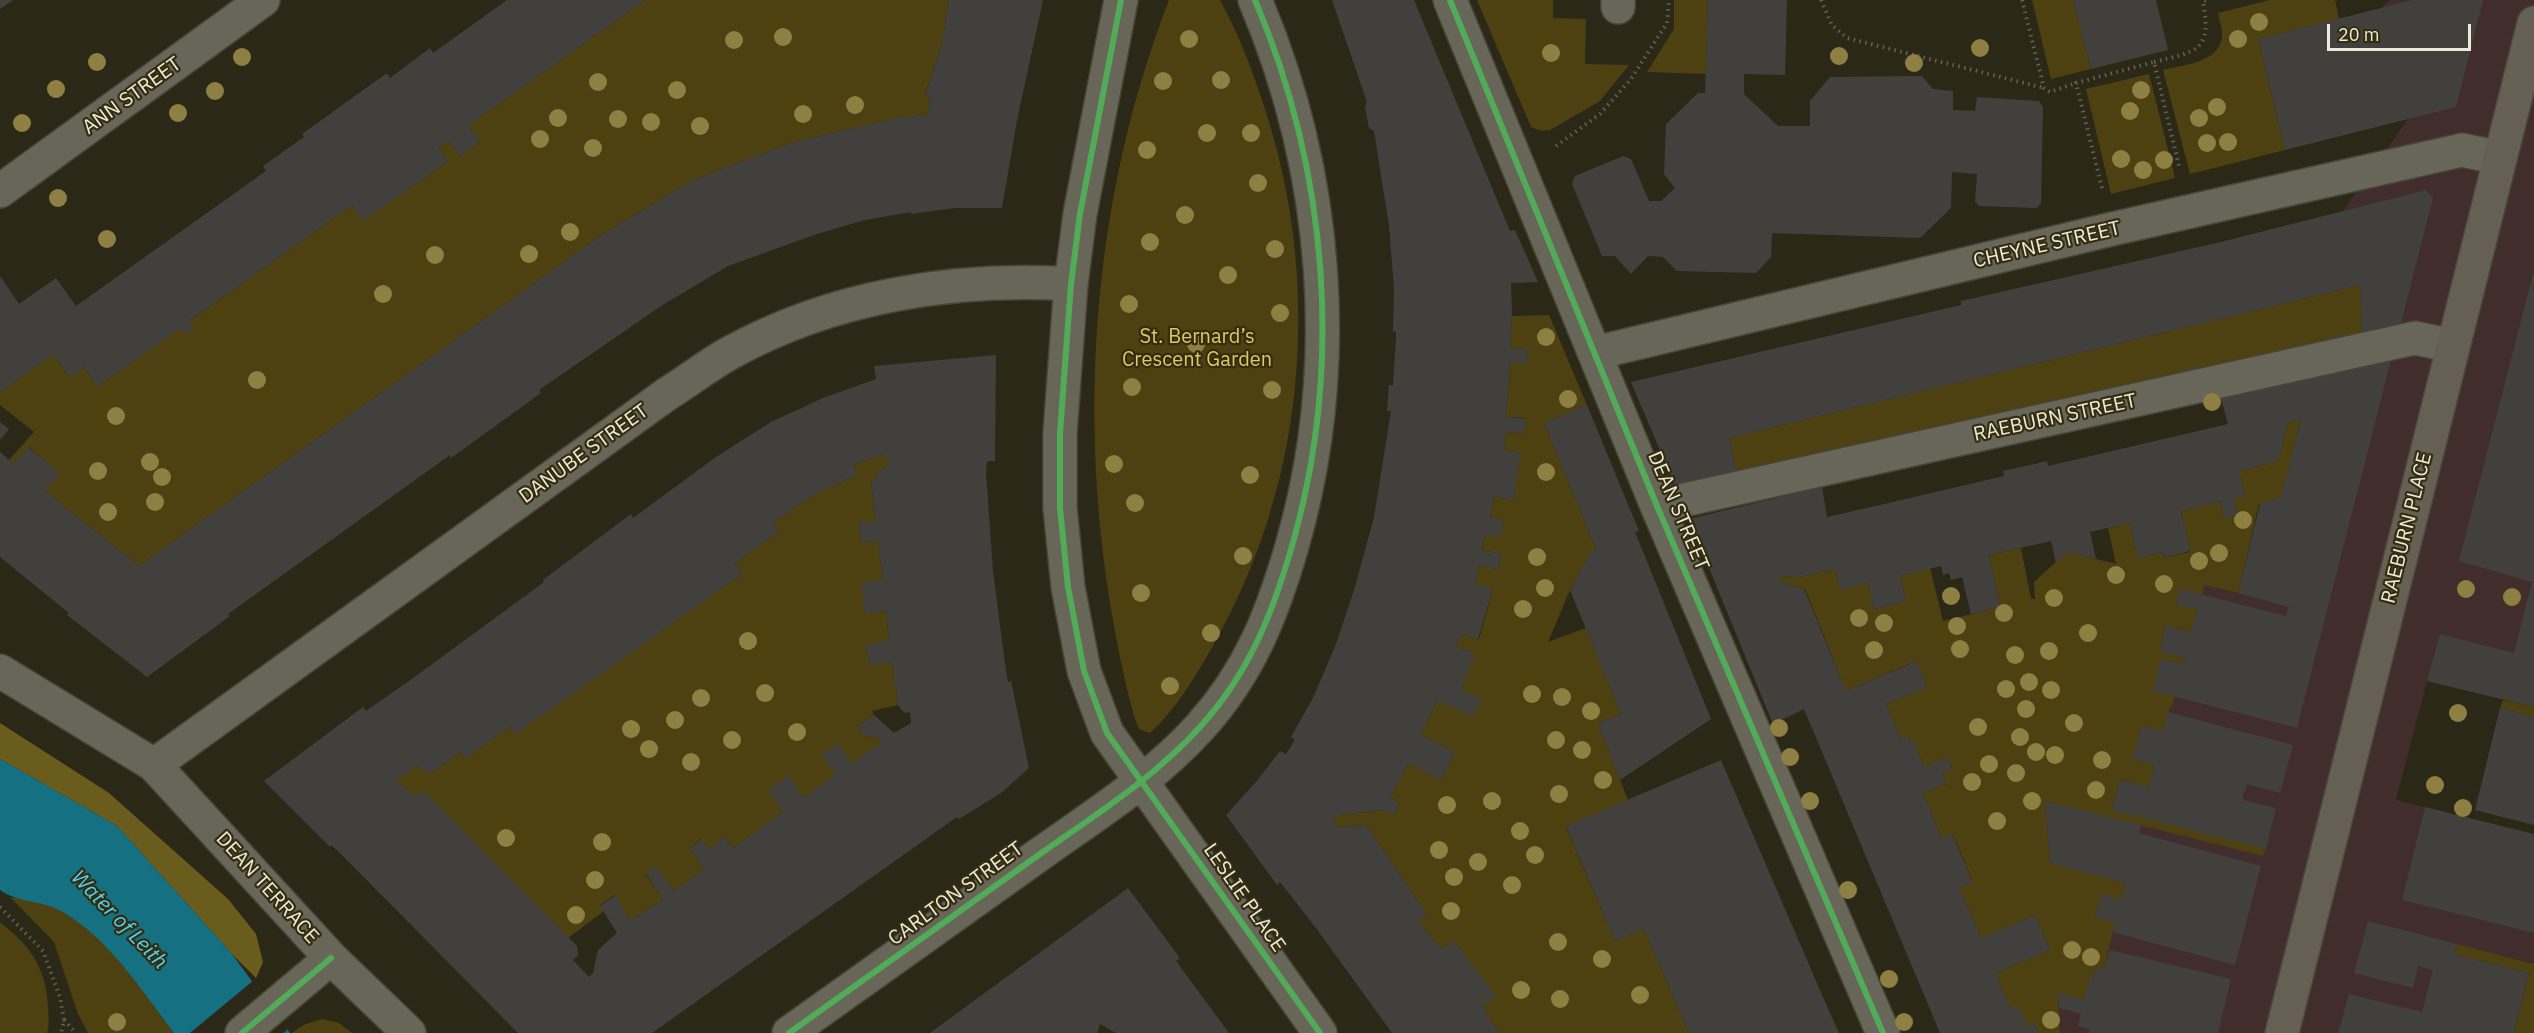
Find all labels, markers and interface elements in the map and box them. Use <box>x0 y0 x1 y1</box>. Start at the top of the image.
scale bar <box>2330 12 2474 50</box>
text: 20 m <box>2338 23 2380 46</box>
street label: ANN STREET <box>78 52 186 140</box>
street label: CHEYNE STREET <box>1971 216 2123 274</box>
park label: St. Bernard’s Crescent Garden <box>1122 325 1272 372</box>
street label: RAEBURN STREET <box>1971 389 2139 447</box>
street label: DANUBE STREET <box>515 399 653 509</box>
street label: DEAN STREET <box>1642 448 1714 574</box>
street label: RAEBURN PLACE <box>2377 450 2437 606</box>
street label: DEAN TERRACE <box>211 827 323 949</box>
street label: CARLTON STREET <box>884 837 1028 951</box>
street label: LESLIE PLACE <box>1198 839 1290 957</box>
water label: Water of Leith <box>66 865 172 975</box>

